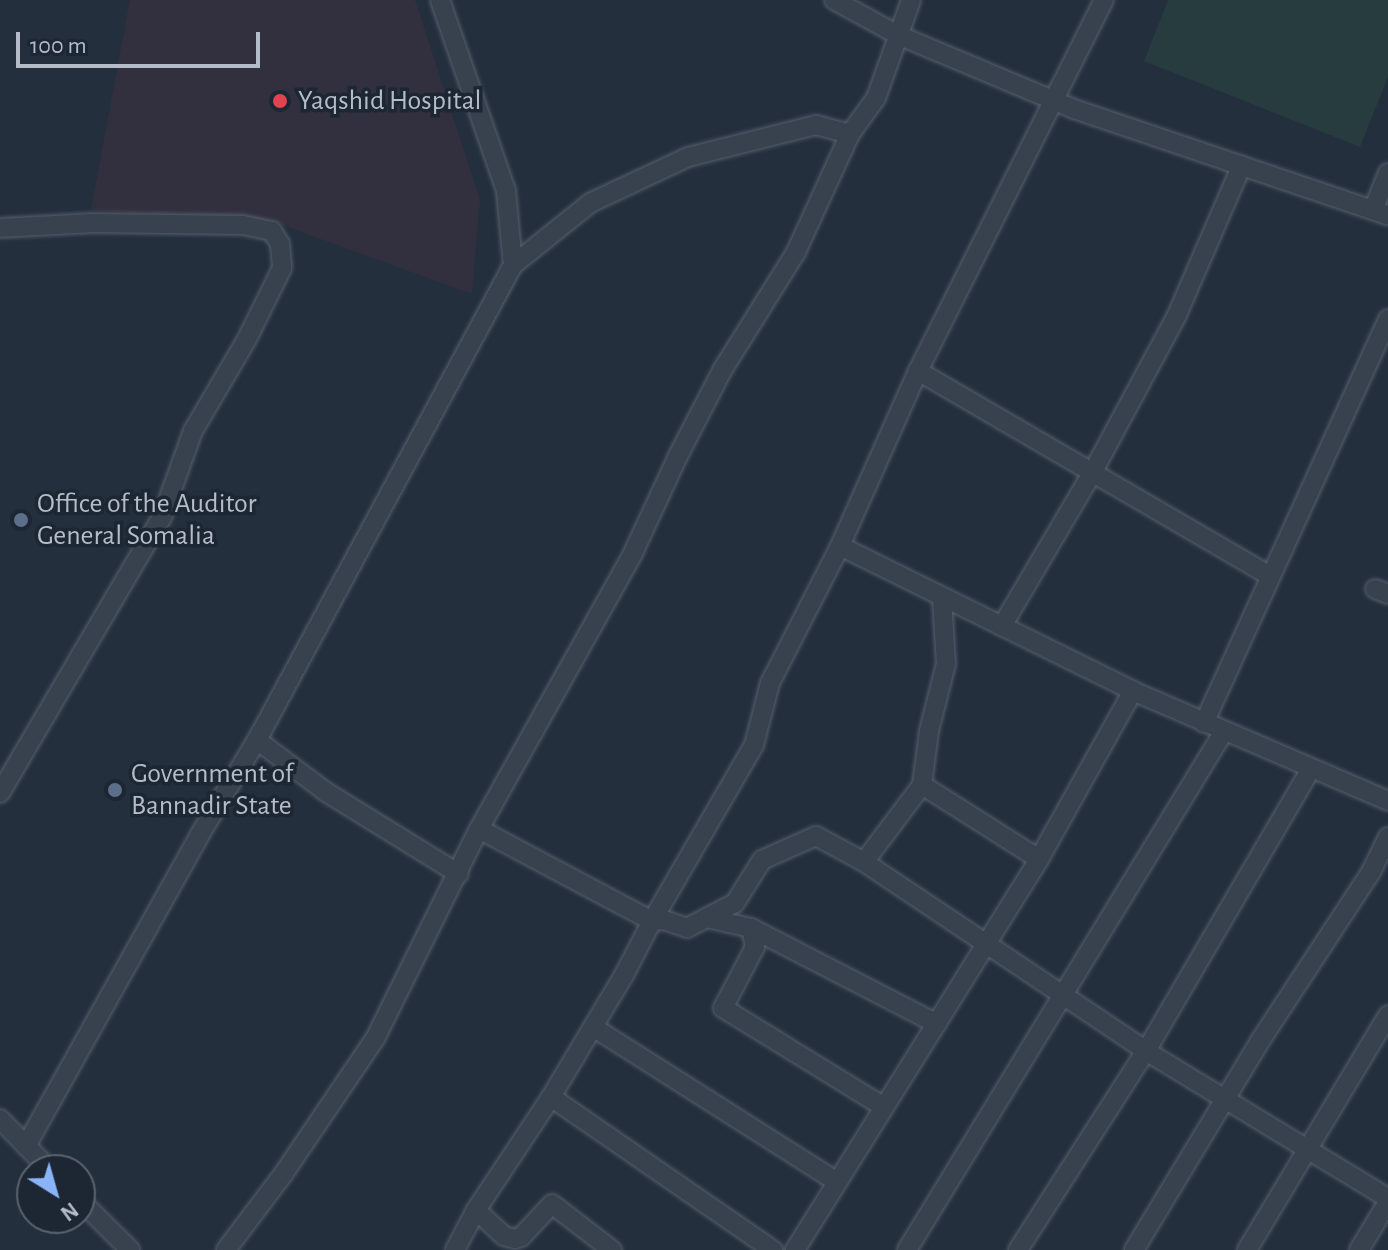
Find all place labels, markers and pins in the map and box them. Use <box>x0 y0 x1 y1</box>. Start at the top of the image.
place label: Yaqshid Hospital <box>298 84 482 118</box>
marker: Yaqshid Hospital <box>269 90 291 112</box>
place label: Office of the Auditor General Somalia <box>37 487 257 553</box>
marker: Office of the Auditor General Somalia <box>12 511 30 529</box>
place label: Government of Bannadir State <box>131 757 293 823</box>
marker: Government of Bannadir State <box>106 781 124 799</box>

